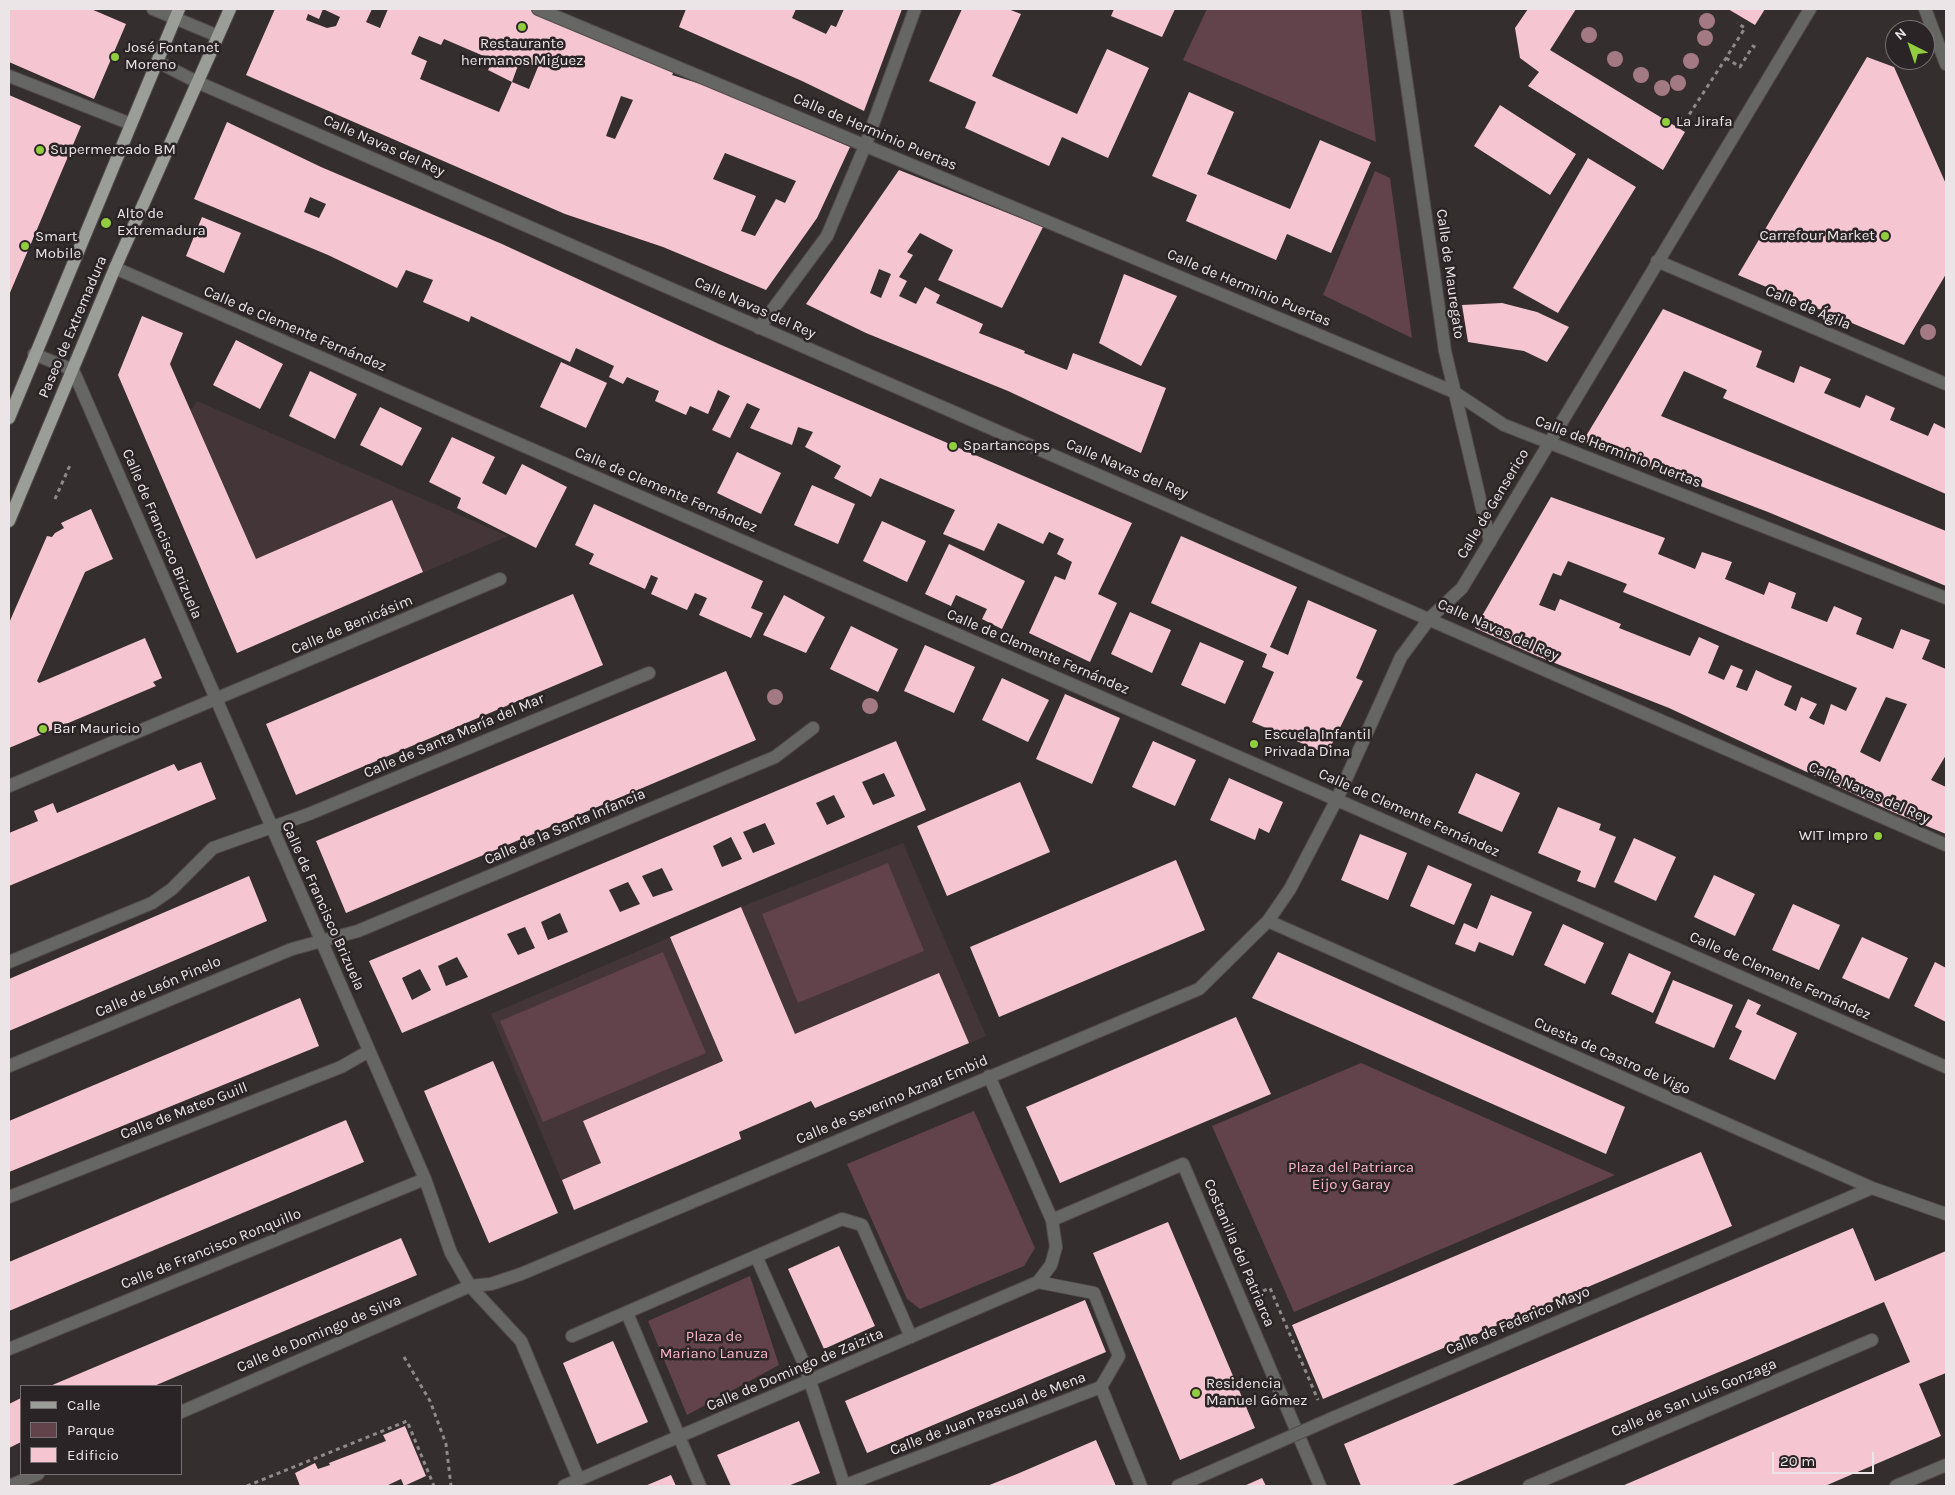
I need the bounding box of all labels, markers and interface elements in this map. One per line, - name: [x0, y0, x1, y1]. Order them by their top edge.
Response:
- north arrow: [1885, 20, 1935, 70]
- marker: Restaurante hermanos Miguez: [516, 21, 528, 33]
- text: N: [1891, 24, 1910, 44]
- place label: Restaurante hermanos Miguez: [461, 35, 583, 70]
- place label: José Fontanet Moreno: [125, 39, 219, 74]
- marker: José Fontanet Moreno: [109, 51, 121, 63]
- street label: Calle de Herminio Puertas: [790, 89, 960, 175]
- street label: Calle Navas del Rey: [320, 111, 448, 181]
- place label: La Jirafa: [1676, 113, 1732, 131]
- marker: La Jirafa: [1660, 116, 1672, 128]
- place label: Supermercado BM: [50, 141, 176, 159]
- marker: Supermercado BM: [34, 144, 46, 156]
- place label: Alto de Extremadura: [117, 205, 206, 240]
- street label: Calle de Mauregato: [1432, 208, 1468, 340]
- marker: Alto de Extremadura: [99, 216, 113, 230]
- place label: Carrefour Market: [1759, 227, 1875, 245]
- place label: Smart Mobile: [35, 228, 81, 263]
- marker: Carrefour Market: [1879, 230, 1891, 242]
- marker: Smart Mobile: [19, 240, 31, 252]
- street label: Calle de Herminio Puertas: [1164, 245, 1334, 331]
- street label: Paseo de Extremadura: [35, 253, 111, 401]
- street label: Calle Navas del Rey: [691, 273, 819, 343]
- street label: Calle de Clemente Fernández: [201, 282, 389, 376]
- street label: Calle de Ágila: [1762, 282, 1854, 334]
- street label: Calle de Herminio Puertas: [1532, 412, 1704, 492]
- street label: Calle Navas del Rey: [1063, 435, 1191, 503]
- place label: Spartancops: [963, 437, 1050, 455]
- marker: Spartancops: [947, 440, 959, 452]
- street label: Calle de Clemente Fernández: [572, 443, 760, 537]
- street label: Calle de Francisco Brizuela: [118, 446, 206, 622]
- street label: Calle de Genserico: [1453, 446, 1533, 562]
- street label: Calle de Benicásim: [289, 591, 415, 659]
- street label: Calle Navas del Rey: [1434, 595, 1562, 665]
- street label: Calle de Clemente Fernández: [944, 605, 1132, 699]
- street label: Calle de Santa María del Mar: [361, 690, 547, 782]
- place label: Bar Mauricio: [53, 720, 140, 738]
- marker: Bar Mauricio: [37, 723, 49, 735]
- place label: Escuela Infantil Privada Dina: [1264, 726, 1371, 761]
- marker: Escuela Infantil Privada Dina: [1248, 738, 1260, 750]
- street label: Calle Navas del Rey: [1805, 758, 1933, 828]
- street label: Calle de Clemente Fernández: [1315, 765, 1503, 861]
- street label: Calle de la Santa Infancia: [482, 785, 648, 869]
- street label: Calle de Francisco Brizuela: [278, 819, 368, 993]
- place label: WIT Impro: [1799, 827, 1868, 845]
- marker: WIT Impro: [1872, 830, 1884, 842]
- street label: Calle de Clemente Fernández: [1686, 928, 1874, 1024]
- street label: Calle de León Pinelo: [92, 952, 224, 1022]
- street label: Cuesta de Castro de Vigo: [1531, 1013, 1693, 1099]
- street label: Calle de Severino Aznar Embid: [793, 1051, 991, 1149]
- street label: Calle de Mateo Guill: [118, 1078, 250, 1144]
- park label: Plaza del Patriarca Eijo y Garay: [1288, 1159, 1414, 1194]
- street label: Costanilla del Patriarca: [1200, 1176, 1278, 1330]
- street label: Calle de Francisco Ronquillo: [118, 1205, 304, 1293]
- street label: Calle de Federico Mayo: [1443, 1283, 1593, 1359]
- street label: Calle de Domingo de Silva: [234, 1291, 404, 1377]
- street label: Calle de Domingo de Zaizita: [704, 1325, 886, 1415]
- park label: Plaza de Mariano Lanuza: [660, 1328, 768, 1363]
- street label: Calle de San Luis Gonzaga: [1608, 1355, 1780, 1441]
- street label: Calle de Juan Pascual de Mena: [887, 1368, 1089, 1460]
- place label: Residencia Manuel Gómez: [1206, 1375, 1307, 1410]
- legend: [20, 1385, 182, 1475]
- marker: Residencia Manuel Gómez: [1190, 1387, 1202, 1399]
- text: Calle: [67, 1396, 101, 1414]
- text: Parque: [67, 1421, 115, 1439]
- scale bar: [1775, 1442, 1878, 1474]
- text: Edificio: [67, 1446, 119, 1464]
- text: 20 m: [1780, 1452, 1815, 1470]

